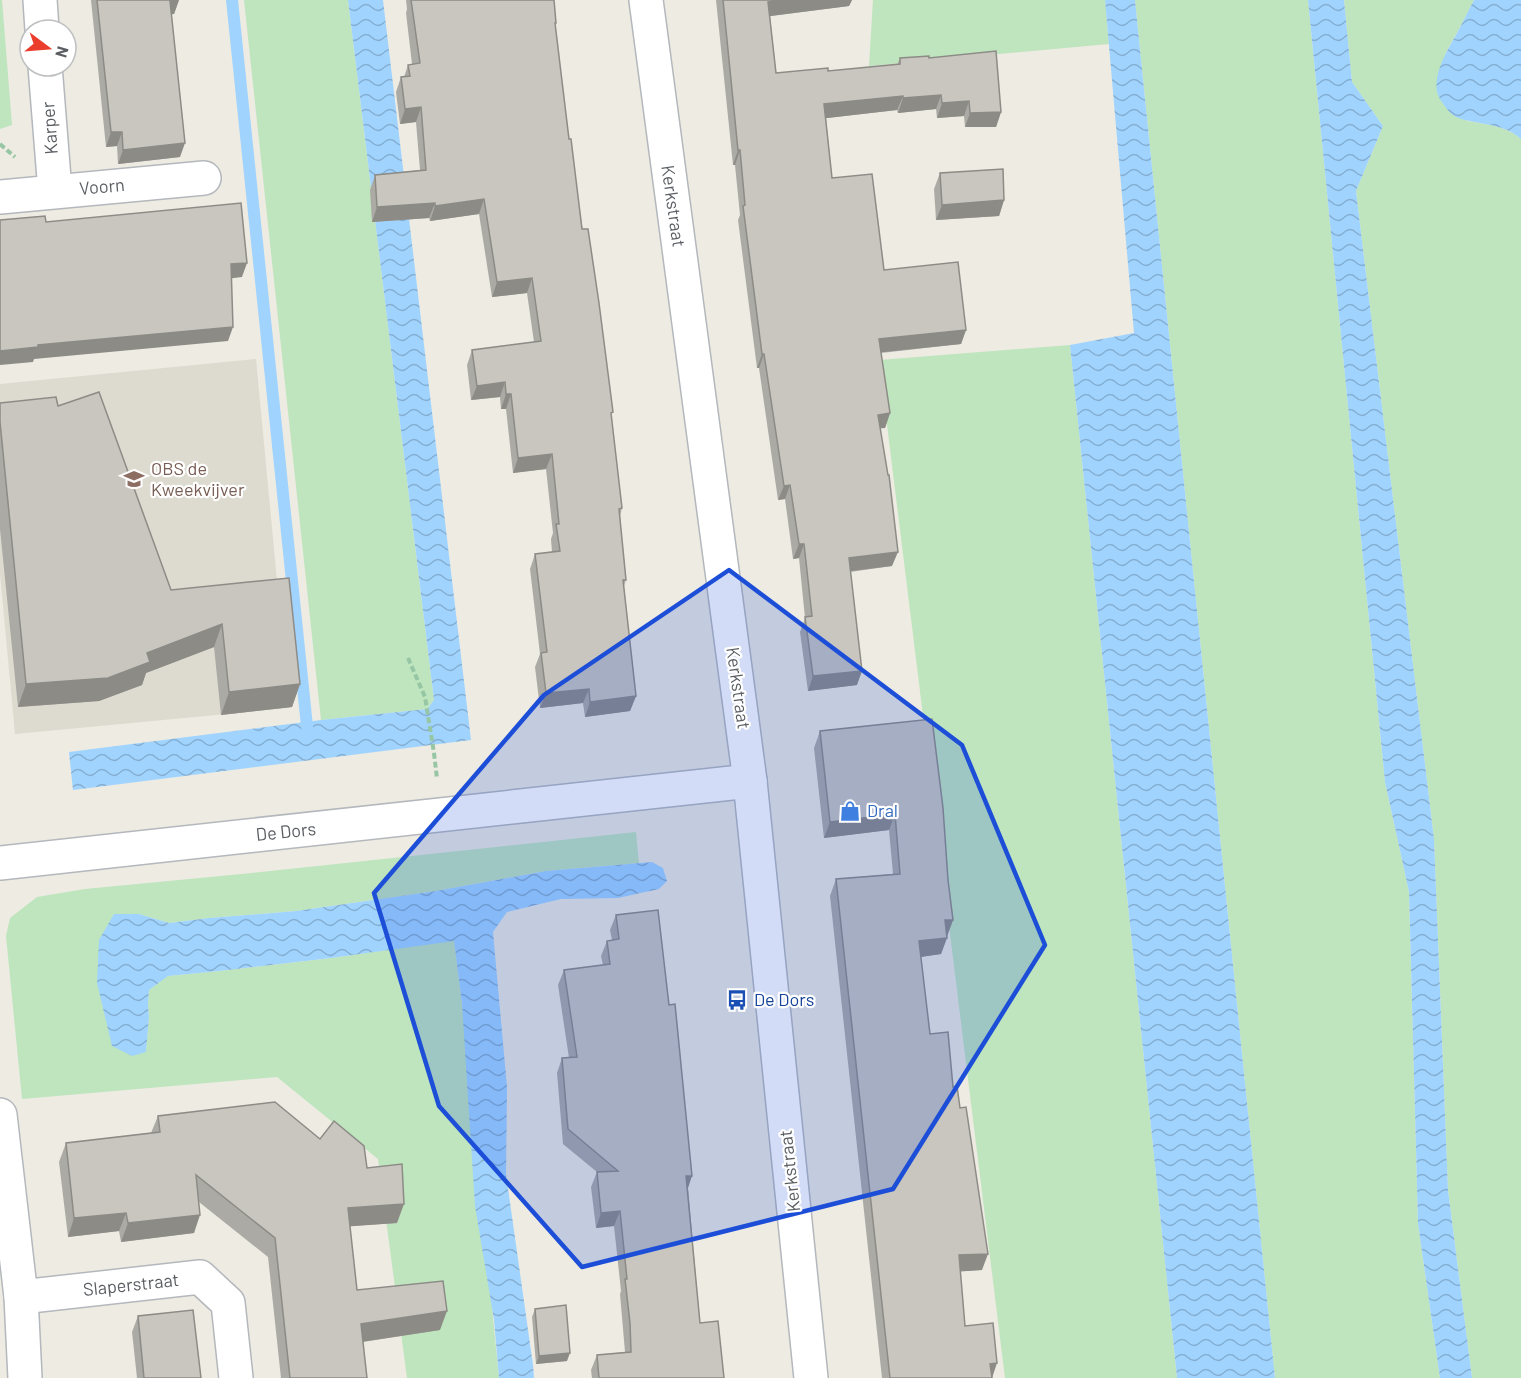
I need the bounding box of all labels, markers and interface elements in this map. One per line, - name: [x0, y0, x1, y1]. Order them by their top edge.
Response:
- north arrow: [18, 18, 78, 78]
- text: N: [52, 45, 73, 60]
- street label: Karper: [36, 101, 62, 155]
- street label: Kerkstraat: [657, 164, 691, 248]
- street label: Voorn: [78, 173, 126, 199]
- place label: OBS de Kweekvijver: [151, 457, 245, 500]
- school or university icon: OBS de Kweekvijver: [122, 467, 146, 491]
- street label: Kerkstraat: [722, 646, 756, 730]
- shop icon: Dral: [838, 799, 862, 823]
- place label: Dral: [867, 799, 898, 821]
- street label: De Dors: [255, 817, 317, 845]
- bus stop icon: De Dors: [725, 988, 749, 1012]
- place label: De Dors: [754, 988, 814, 1010]
- street label: Kerkstraat: [774, 1129, 804, 1213]
- street label: Slaperstraat: [82, 1268, 180, 1300]

